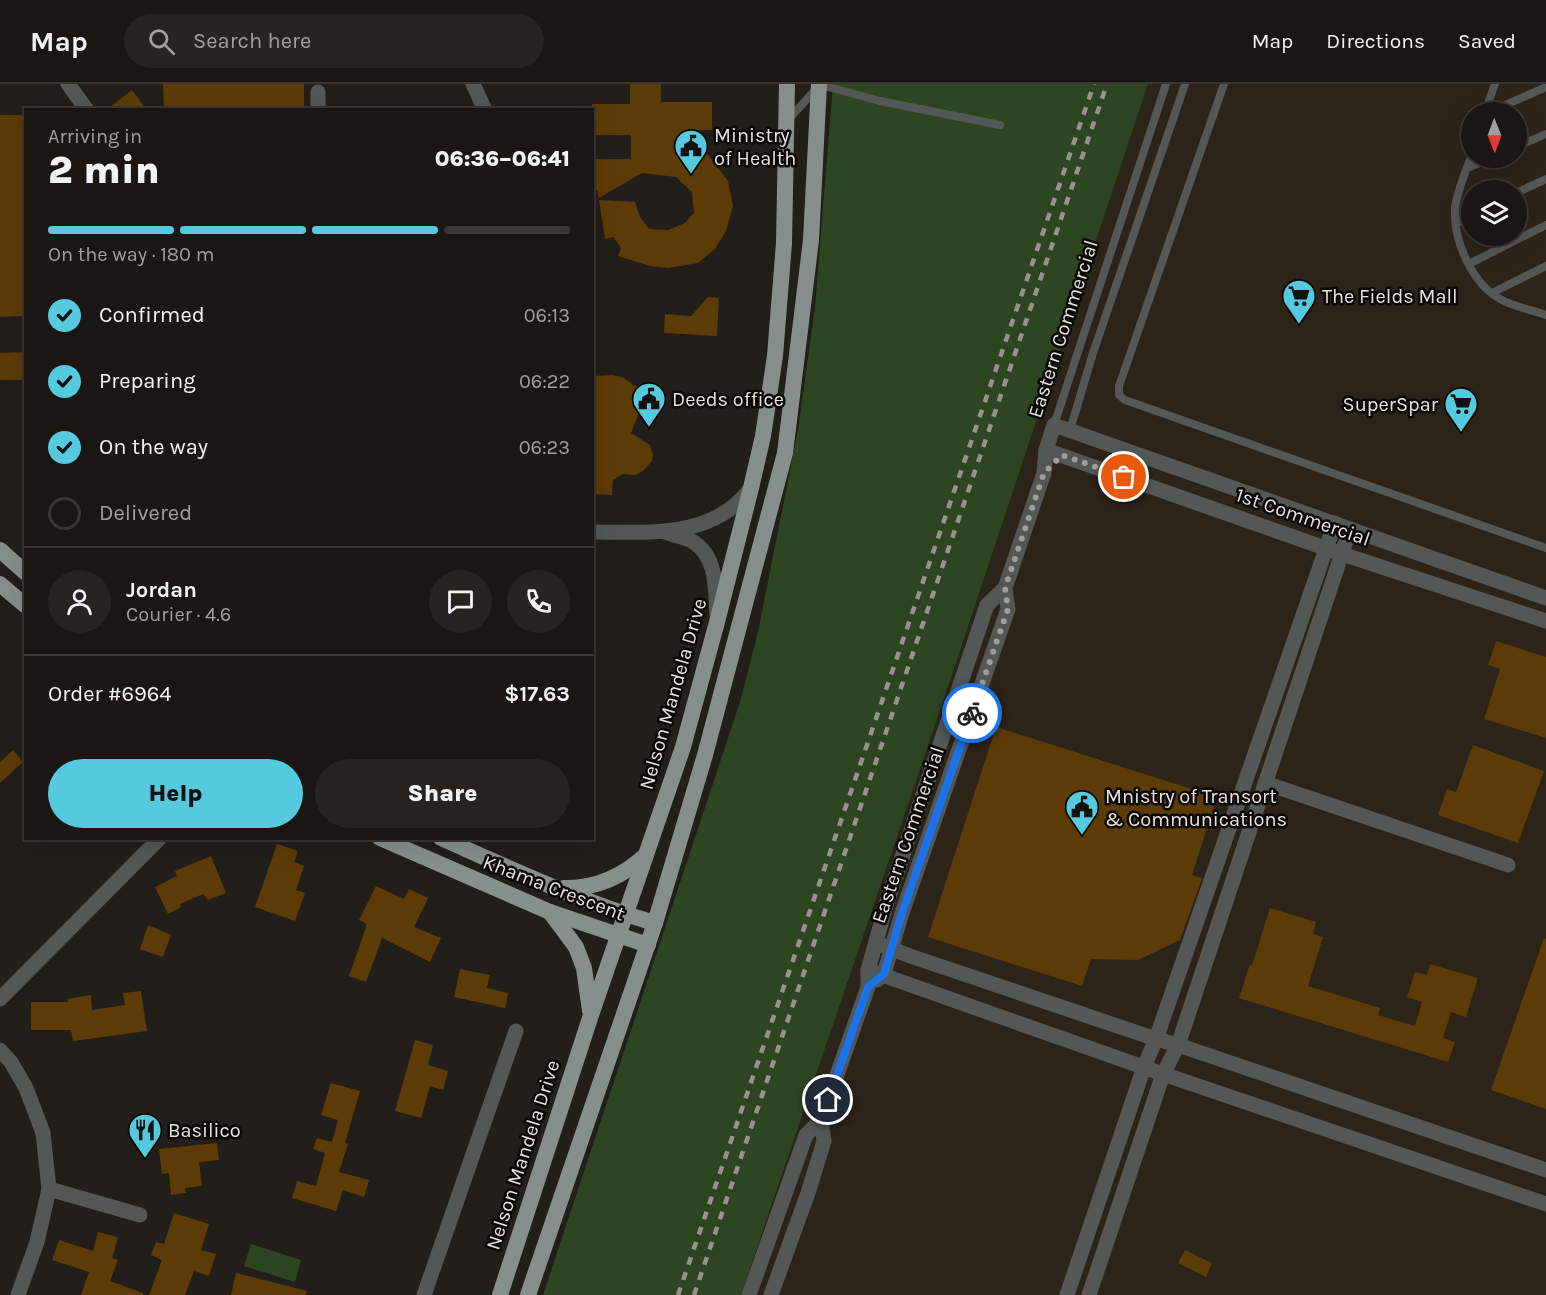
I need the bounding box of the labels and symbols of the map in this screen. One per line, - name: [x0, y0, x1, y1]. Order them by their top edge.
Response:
- north arrow: [1461, 102, 1527, 168]
- place label: Ministry of Health: [714, 124, 796, 170]
- public building icon: Ministry of Health: [673, 128, 709, 175]
- street label: Eastern Commercial: [1023, 237, 1103, 421]
- supermarket icon: The Fields Mall: [1281, 278, 1317, 325]
- place label: The Fields Mall: [1322, 285, 1458, 308]
- public building icon: Deeds office: [631, 381, 667, 428]
- supermarket icon: SuperSpar: [1443, 386, 1479, 433]
- place label: Deeds office: [672, 388, 784, 411]
- place label: SuperSpar: [1343, 393, 1439, 416]
- pin: [1098, 451, 1149, 502]
- street label: 1st Commercial: [1233, 483, 1373, 551]
- street label: Nelson Mandela Drive: [635, 596, 711, 792]
- courier: [942, 683, 1002, 743]
- street label: Eastern Commercial: [867, 744, 949, 926]
- place label: Mnistry of Transort & Communications: [1105, 785, 1287, 831]
- public building icon: Mnistry of Transort & Communications: [1064, 789, 1100, 836]
- street label: Khama Crescent: [480, 850, 629, 926]
- street label: Nelson Mandela Drive: [481, 1057, 565, 1253]
- pin: [802, 1074, 853, 1125]
- restaurant icon: Basilico: [127, 1112, 163, 1159]
- place label: Basilico: [168, 1119, 241, 1142]

